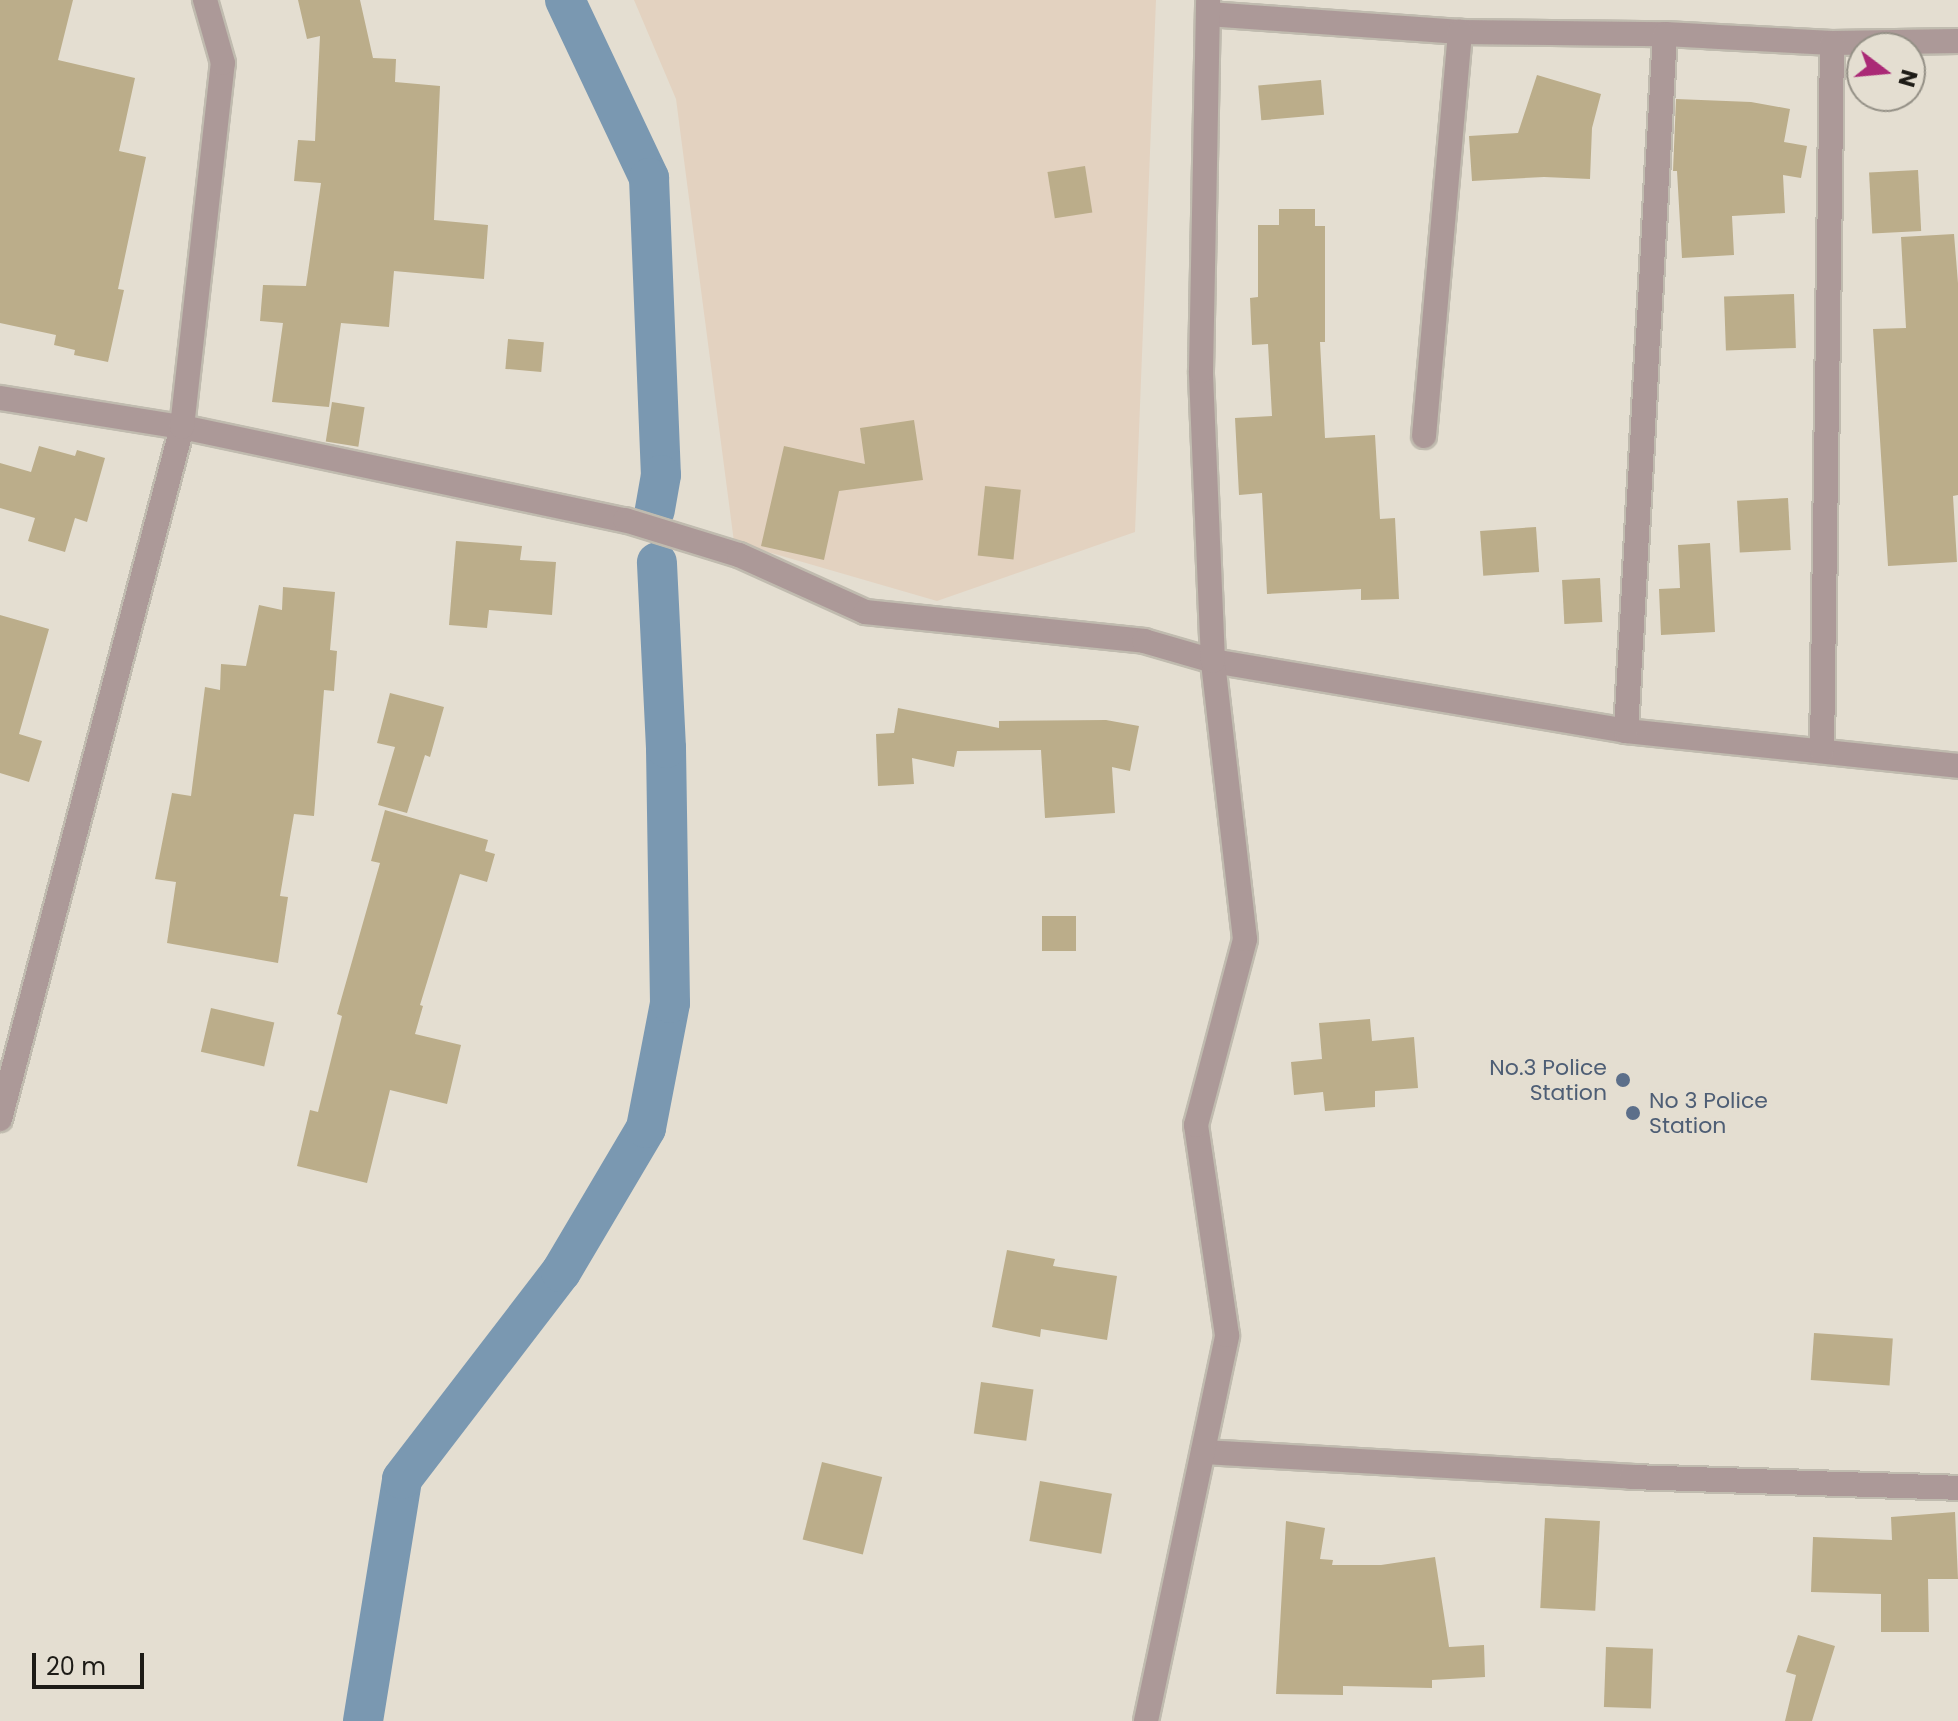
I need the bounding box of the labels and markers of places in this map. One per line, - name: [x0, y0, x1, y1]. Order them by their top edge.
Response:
- place label: No.3 Police Station: [1489, 1054, 1607, 1106]
- marker: No.3 Police Station: [1614, 1071, 1632, 1089]
- place label: No 3 Police Station: [1649, 1087, 1768, 1138]
- marker: No 3 Police Station: [1624, 1104, 1642, 1122]

